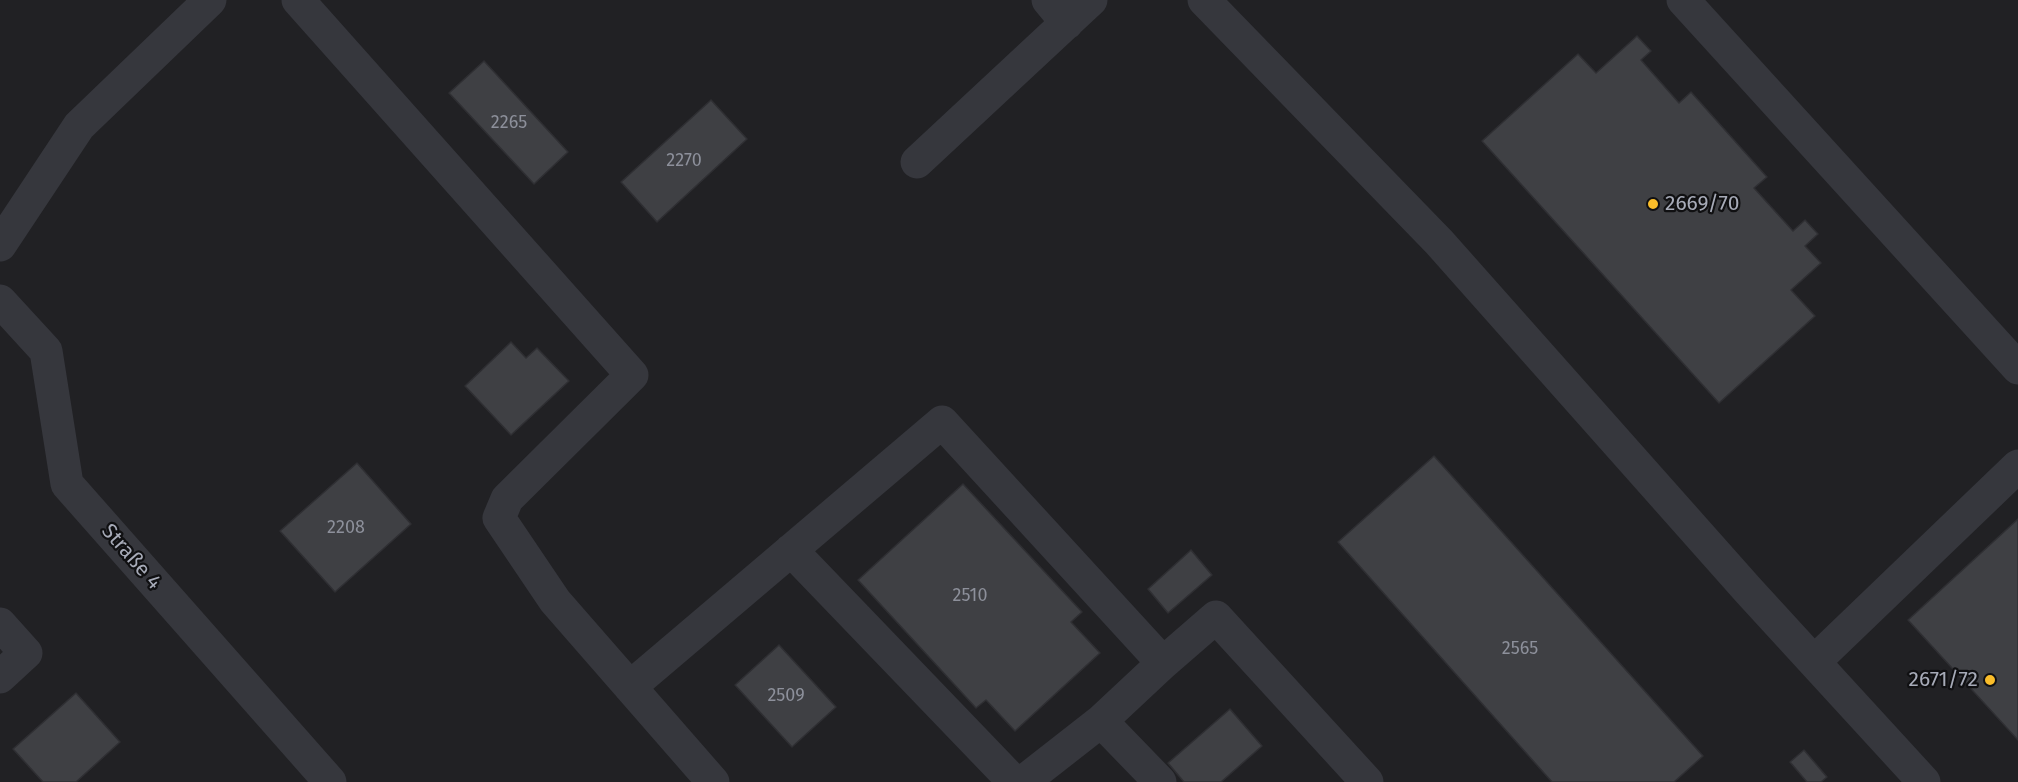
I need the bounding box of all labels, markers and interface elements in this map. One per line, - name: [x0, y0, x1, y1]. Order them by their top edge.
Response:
- house number: 2265: [491, 112, 527, 134]
- house number: 2270: [666, 150, 702, 172]
- place label: 2669/70: [1665, 191, 1739, 217]
- marker: 2669/70: [1646, 197, 1660, 211]
- house number: 2208: [327, 517, 365, 539]
- street label: Straße 4: [96, 519, 166, 595]
- house number: 2510: [953, 585, 987, 607]
- house number: 2565: [1502, 638, 1538, 660]
- place label: 2671/72: [1909, 667, 1978, 693]
- marker: 2671/72: [1983, 673, 1997, 687]
- house number: 2509: [767, 685, 805, 707]

